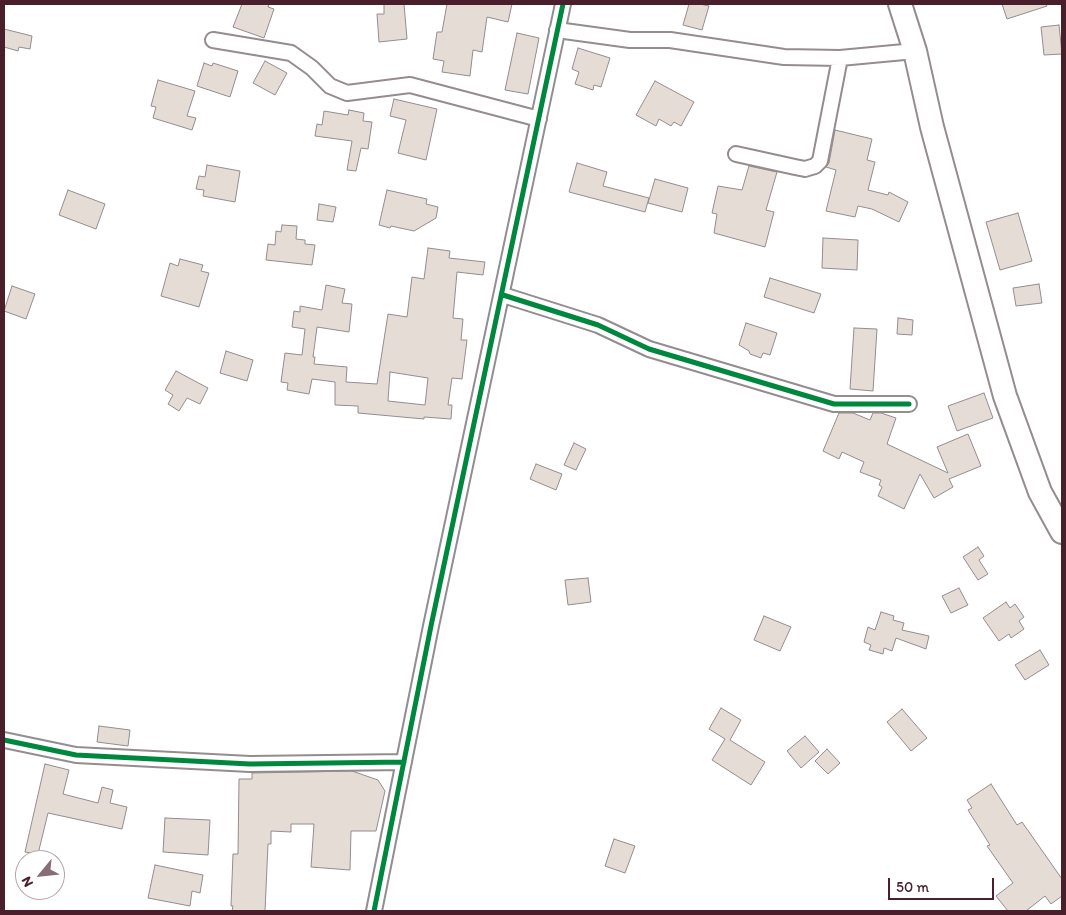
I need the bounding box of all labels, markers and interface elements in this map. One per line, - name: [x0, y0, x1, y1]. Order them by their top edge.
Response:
- north arrow: [15, 850, 65, 900]
- scale bar: [891, 868, 997, 900]
- text: N: [17, 874, 37, 890]
- text: 50 m: [896, 878, 929, 896]

